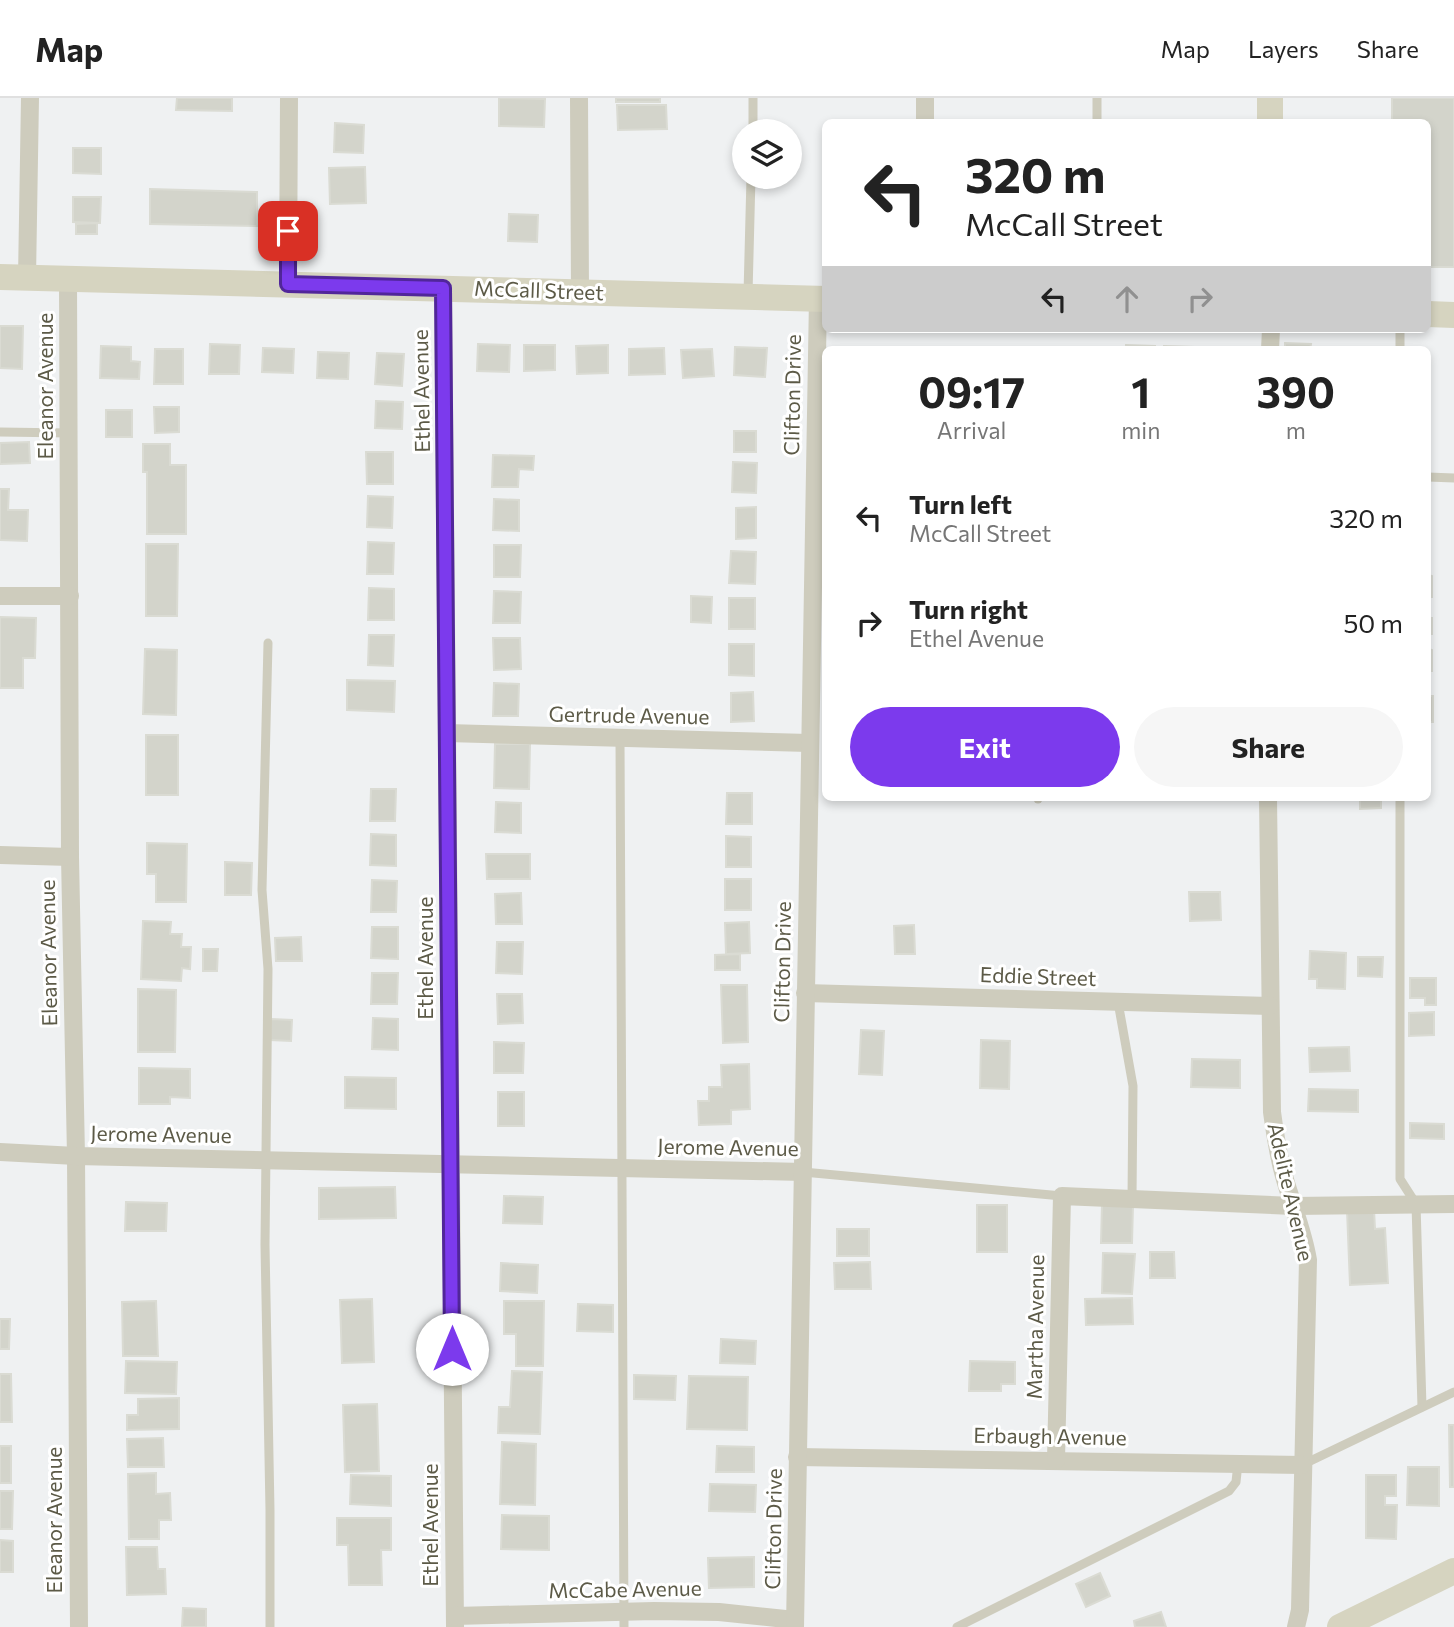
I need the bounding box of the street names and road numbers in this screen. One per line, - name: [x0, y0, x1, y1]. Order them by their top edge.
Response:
- street label: McCall Street: [474, 275, 604, 304]
- street label: Eleanor Avenue: [32, 313, 57, 459]
- street label: Ethel Avenue: [407, 329, 434, 453]
- street label: Clifton Drive: [778, 334, 805, 456]
- street label: Gertrude Avenue: [548, 701, 710, 728]
- street label: Eleanor Avenue: [34, 879, 61, 1027]
- street label: Ethel Avenue: [412, 896, 437, 1020]
- street label: Clifton Drive: [768, 901, 795, 1023]
- street label: Eddie Street: [979, 961, 1097, 990]
- street label: Jerome Avenue: [90, 1120, 232, 1147]
- street label: Adelite Avenue: [1263, 1120, 1320, 1263]
- street label: Jerome Avenue: [657, 1133, 799, 1160]
- street label: Martha Avenue: [1021, 1254, 1048, 1400]
- street label: Erbaugh Avenue: [973, 1422, 1127, 1449]
- street label: Eleanor Avenue: [41, 1447, 66, 1593]
- street label: Ethel Avenue: [417, 1463, 442, 1587]
- street label: Clifton Drive: [759, 1468, 786, 1590]
- street label: McCabe Avenue: [548, 1575, 702, 1602]

